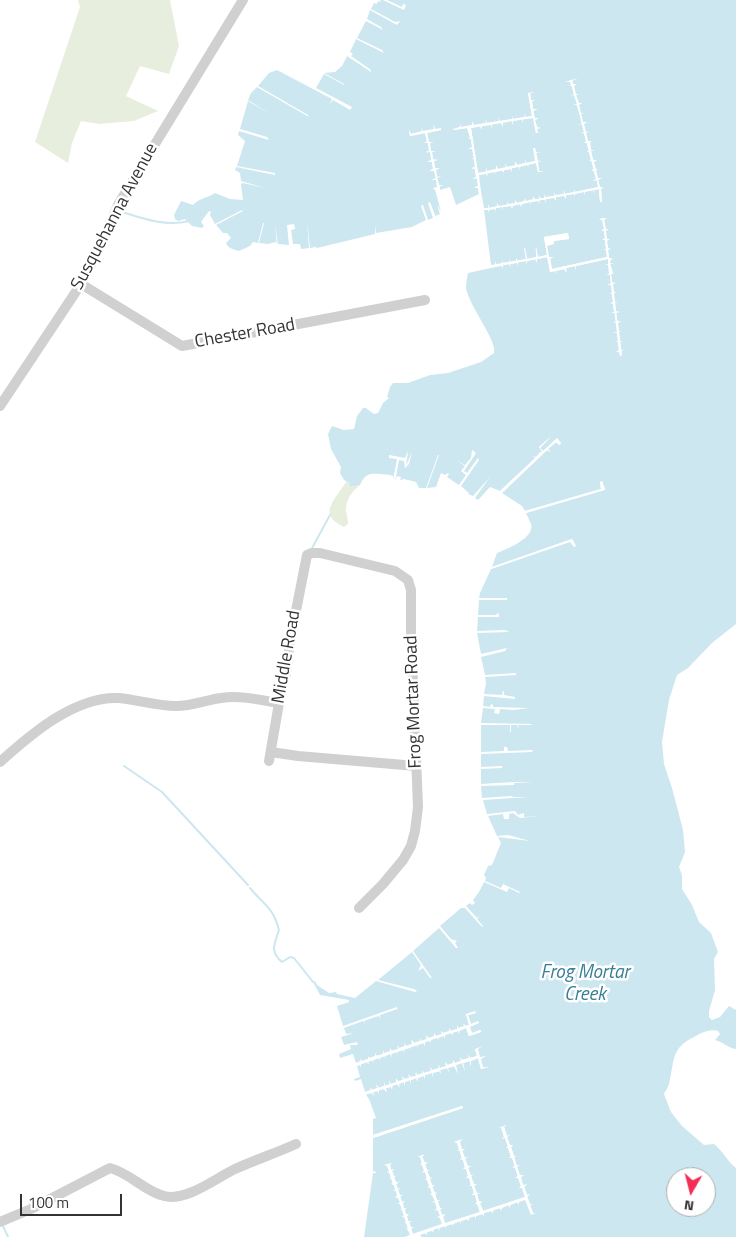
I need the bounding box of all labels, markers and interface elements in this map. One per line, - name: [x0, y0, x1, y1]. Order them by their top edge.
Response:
- street label: Susquehanna Avenue: [67, 140, 163, 294]
- street label: Chester Road: [193, 315, 297, 353]
- street label: Middle Road: [268, 609, 306, 705]
- street label: Frog Mortar Road: [401, 635, 427, 769]
- water label: Frog Mortar Creek: [541, 962, 629, 1006]
- north arrow: [666, 1167, 716, 1217]
- scale bar: [22, 1184, 125, 1216]
- text: 100 m: [28, 1191, 69, 1214]
- text: N: [683, 1195, 695, 1217]

